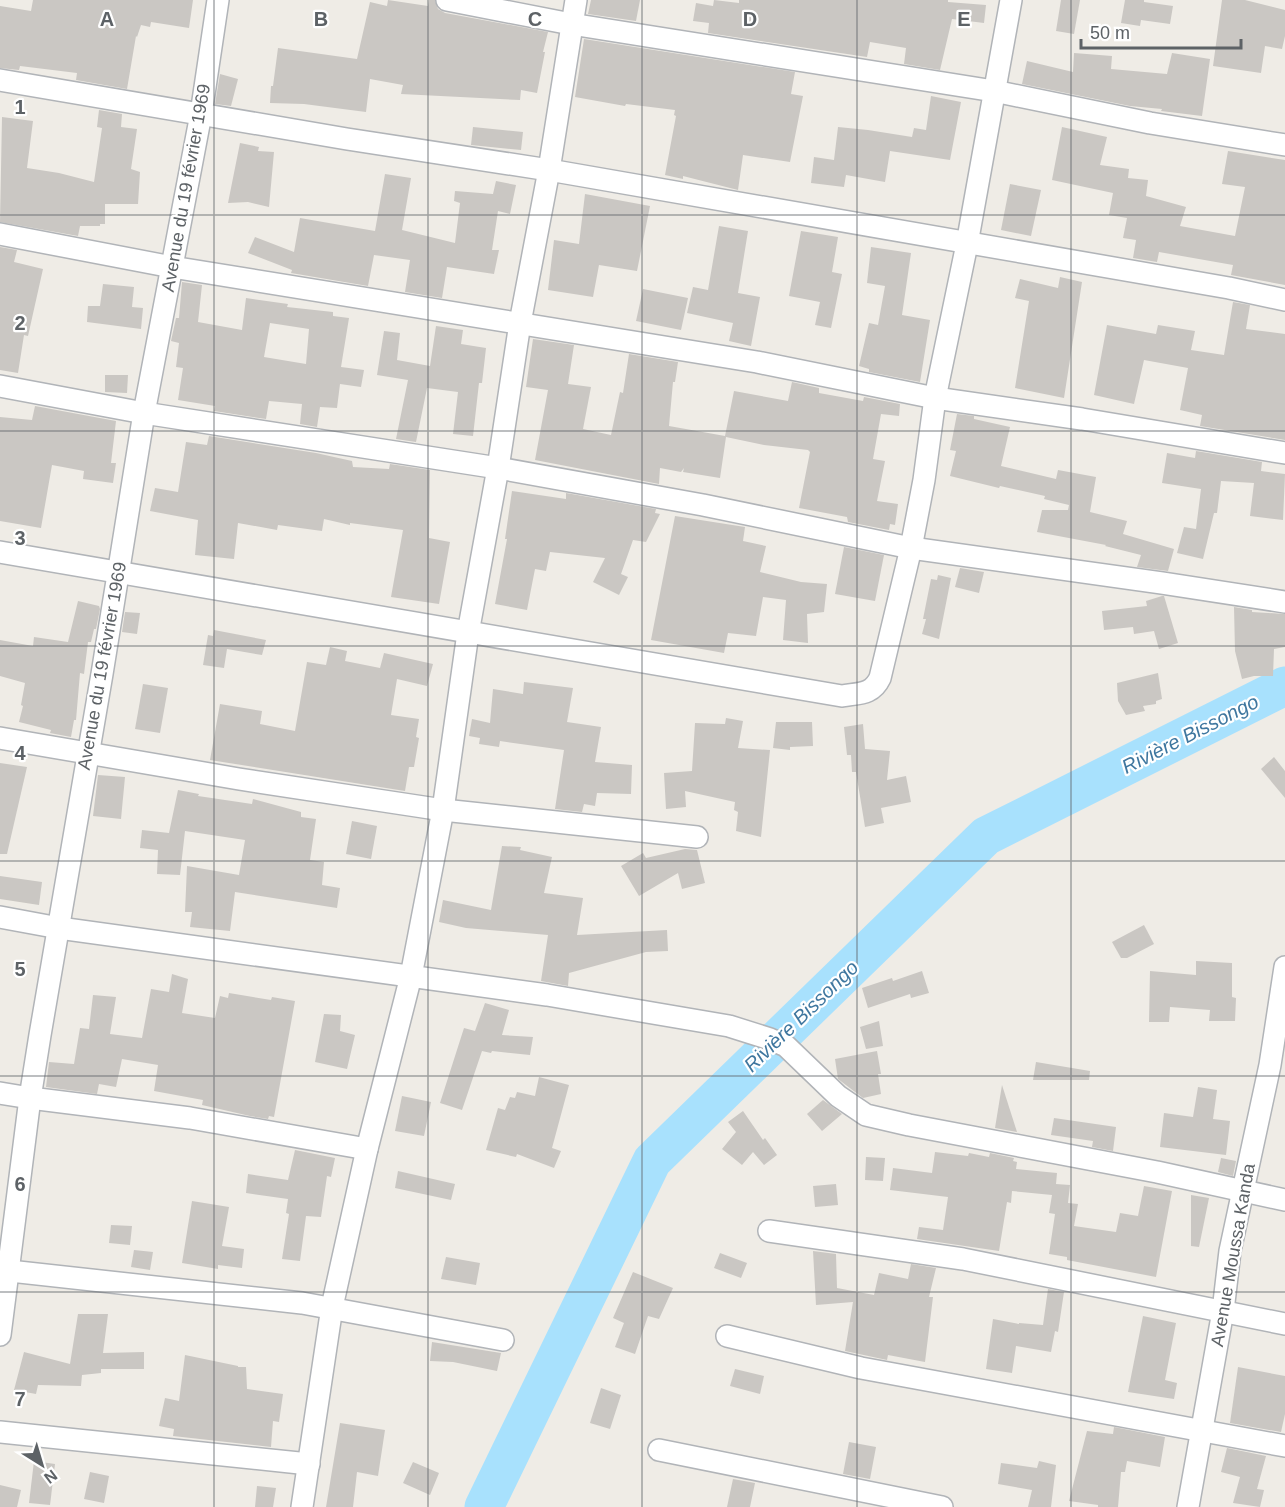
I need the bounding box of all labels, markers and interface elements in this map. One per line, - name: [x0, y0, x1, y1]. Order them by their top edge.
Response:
- text: A: [100, 8, 114, 30]
- text: B: [314, 8, 328, 30]
- text: C: [528, 8, 542, 30]
- text: D: [743, 8, 757, 30]
- text: E: [957, 8, 971, 30]
- scale bar: [1081, 12, 1242, 50]
- text: 50 m: [1090, 23, 1130, 43]
- street label: Avenue du 19 février 1969: [158, 82, 214, 294]
- text: 1: [14, 96, 26, 118]
- text: 2: [14, 312, 26, 334]
- text: 3: [14, 527, 26, 549]
- street label: Avenue du 19 février 1969: [74, 560, 130, 772]
- water label: Rivière Bissongo: [1118, 690, 1262, 778]
- text: 4: [14, 742, 26, 764]
- water label: Rivière Bissongo: [739, 956, 863, 1076]
- text: 5: [14, 958, 26, 980]
- street label: Avenue Moussa Kanda: [1207, 1161, 1259, 1348]
- text: 6: [14, 1173, 26, 1195]
- text: 7: [14, 1388, 26, 1410]
- north arrow: [12, 1435, 72, 1495]
- text: N: [41, 1466, 60, 1487]

